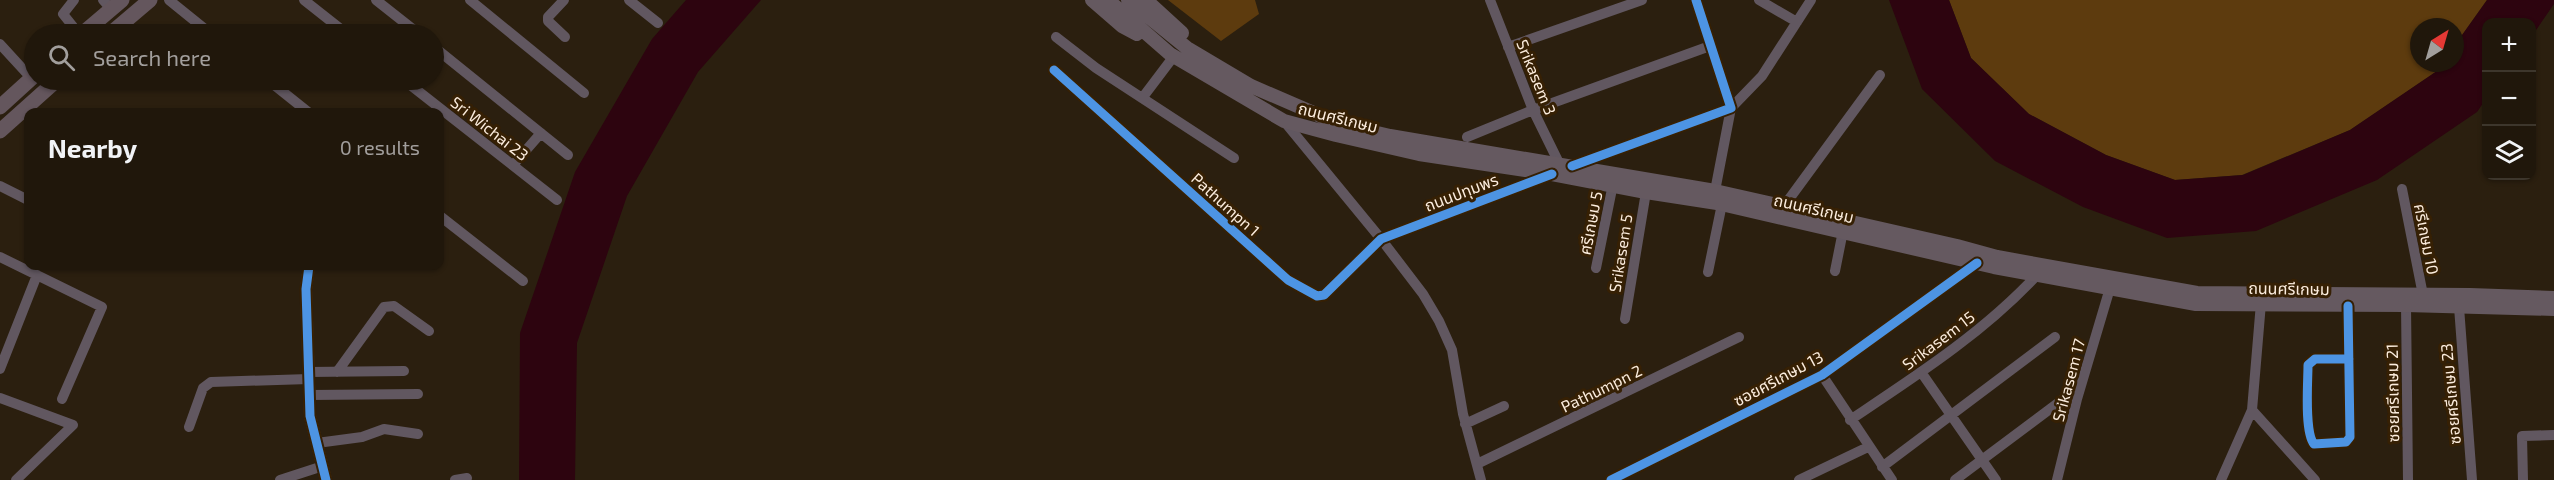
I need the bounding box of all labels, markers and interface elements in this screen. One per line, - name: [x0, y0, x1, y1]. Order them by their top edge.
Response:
- north arrow: [2410, 18, 2464, 72]
- map controls: [2482, 18, 2536, 180]
- button: +: [2482, 18, 2536, 72]
- search box: [24, 24, 444, 90]
- street label: Srikasem 3: [1513, 37, 1561, 117]
- icon: search: [45, 41, 78, 74]
- text: Search here: [93, 44, 211, 70]
- button: −: [2482, 72, 2536, 126]
- street label: Sri Wichai 23: [447, 92, 533, 164]
- street label: ถนนศรีเกษม: [1296, 98, 1380, 136]
- button: layers: [2482, 126, 2536, 180]
- text: Nearby: [48, 132, 137, 163]
- text: 0 results: [340, 135, 420, 159]
- street label: Pathumpn 1: [1188, 168, 1264, 240]
- street label: ถนนปทุมพร: [1421, 169, 1501, 216]
- street label: ศรีเกษม 5: [1575, 190, 1605, 256]
- street label: ถนนศรีเกษม: [1772, 190, 1856, 226]
- street label: ศรีเกษม 10: [2411, 202, 2443, 276]
- street label: Srikasem 5: [1604, 212, 1636, 294]
- street label: ถนนศรีเกษม: [2248, 278, 2330, 298]
- street label: Srikasem 15: [1898, 307, 1978, 373]
- street label: Srikasem 17: [2048, 336, 2088, 424]
- street label: ซอยศรีเกษม 21: [2382, 343, 2402, 443]
- street label: ซอยศรีเกษม 23: [2436, 343, 2464, 445]
- street label: ซอยศรีเกษม 13: [1730, 346, 1826, 410]
- street label: Pathumpn 2: [1557, 360, 1645, 416]

